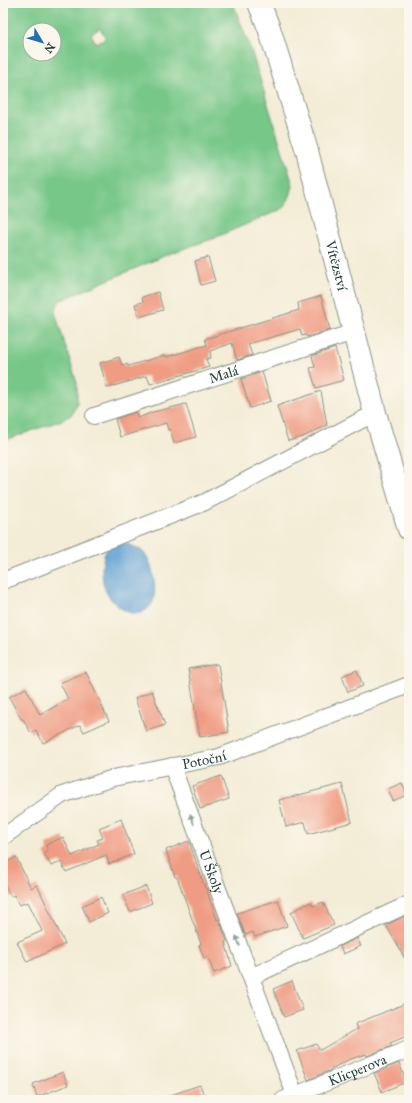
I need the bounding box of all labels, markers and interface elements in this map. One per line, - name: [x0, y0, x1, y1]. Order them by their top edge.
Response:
- north arrow: [22, 22, 62, 62]
- text: N: [41, 40, 57, 56]
- street label: Vítězství: [321, 238, 351, 294]
- street label: Malá: [207, 362, 241, 387]
- street label: Potoční: [181, 747, 230, 773]
- one-way arrow: [189, 813, 195, 825]
- street label: U Školy: [195, 848, 227, 897]
- one-way arrow: [234, 935, 240, 947]
- street label: Klicperova: [326, 1051, 389, 1090]

